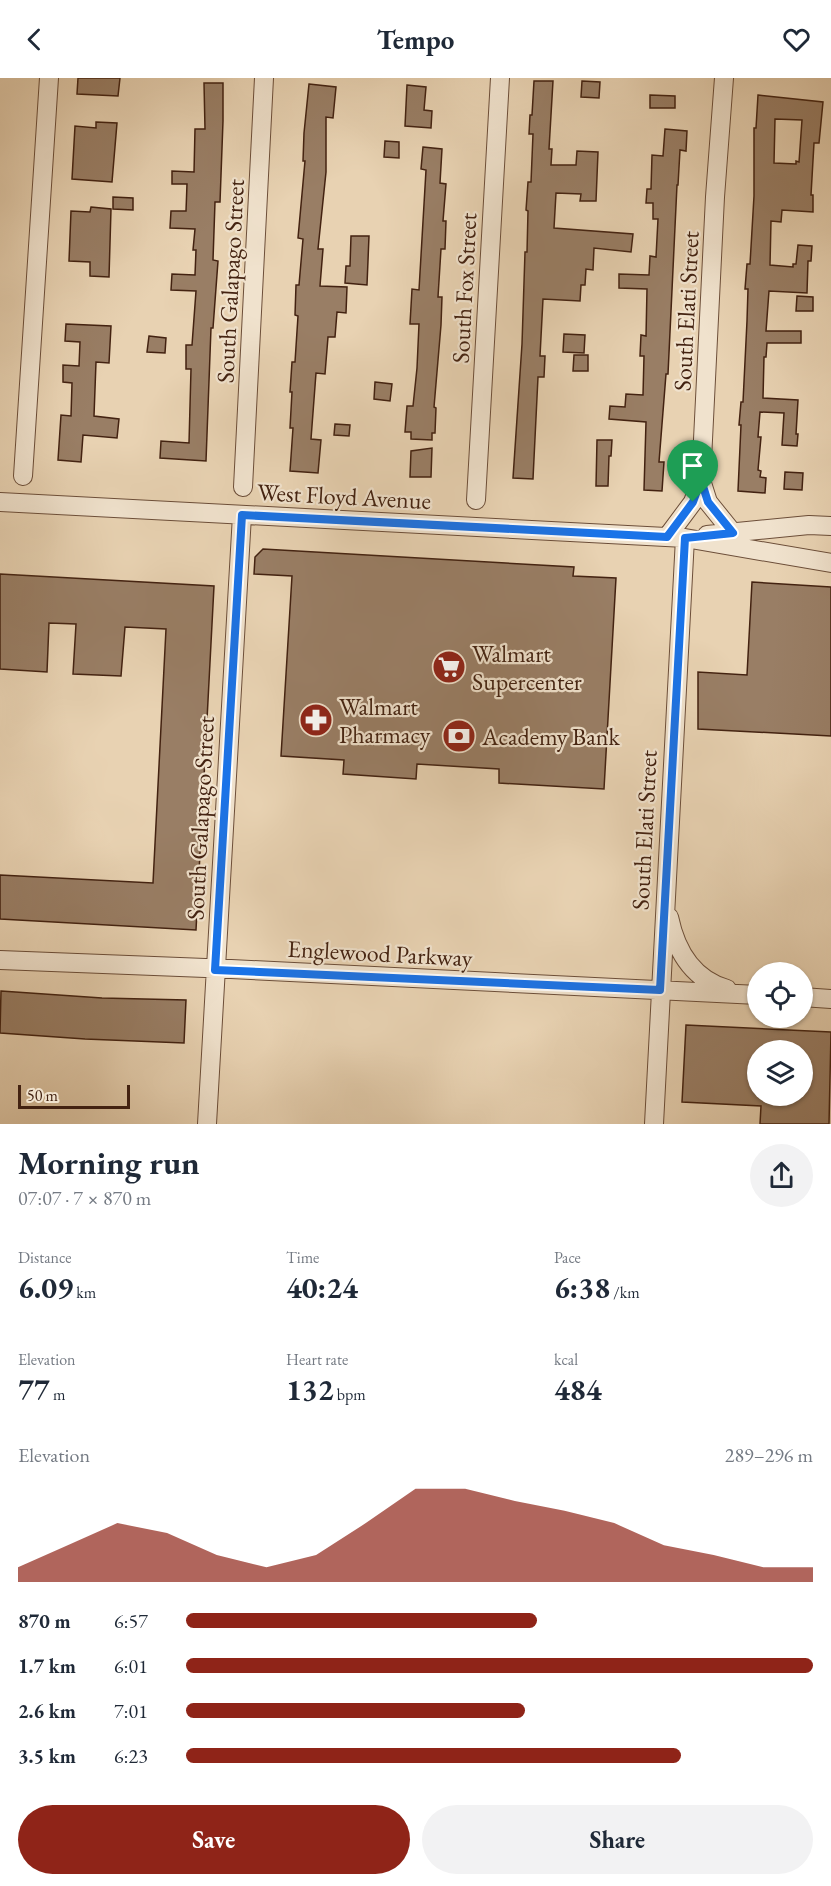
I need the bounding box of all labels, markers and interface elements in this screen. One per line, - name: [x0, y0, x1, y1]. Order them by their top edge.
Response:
- text: Tempo: [377, 22, 454, 57]
- icon: back: [18, 23, 51, 56]
- icon: heart: [780, 23, 813, 56]
- street label: South Galapago Street: [209, 178, 251, 384]
- street label: South Fox Street: [445, 211, 483, 364]
- street label: South Elati Street: [666, 230, 706, 392]
- pin: [667, 440, 718, 502]
- icon: arrive: [676, 449, 709, 482]
- street label: West Floyd Avenue: [256, 476, 432, 516]
- place label: Walmart Supercenter: [472, 638, 582, 697]
- supermarket icon: Walmart Supercenter: [431, 649, 467, 685]
- place label: Walmart Pharmacy: [339, 691, 431, 750]
- pharmacy icon: Walmart Pharmacy: [298, 702, 334, 738]
- street label: South Galapago Street: [179, 715, 221, 921]
- bank icon: Academy Bank: [441, 718, 477, 754]
- place label: Academy Bank: [481, 721, 620, 752]
- street label: South Elati Street: [624, 749, 664, 911]
- street label: Englewood Parkway: [287, 933, 474, 973]
- map controls: [747, 962, 813, 1106]
- button: locate: [747, 962, 813, 1028]
- button: layers: [747, 1040, 813, 1106]
- scale bar: [18, 1082, 130, 1110]
- text: 50 m: [27, 1085, 58, 1106]
- text: Morning run: [18, 1141, 200, 1184]
- button: share: [750, 1144, 813, 1207]
- text: 07:07 · 7 × 870 m: [18, 1185, 151, 1211]
- text: Distance: [18, 1247, 71, 1268]
- text: Time: [286, 1247, 319, 1268]
- text: Pace: [554, 1247, 581, 1268]
- text: 6.09: [18, 1268, 73, 1307]
- text: 40:24: [286, 1268, 358, 1307]
- text: 6:38: [554, 1268, 610, 1307]
- text: km: [73, 1282, 96, 1303]
- text: /km: [610, 1282, 640, 1303]
- text: Elevation: [18, 1349, 76, 1370]
- text: Heart rate: [286, 1349, 348, 1370]
- text: kcal: [554, 1349, 578, 1370]
- text: 77: [18, 1370, 50, 1409]
- text: 132: [286, 1370, 334, 1409]
- text: 484: [554, 1370, 602, 1409]
- text: m: [50, 1384, 65, 1405]
- text: bpm: [334, 1384, 366, 1405]
- text: Elevation: [18, 1442, 90, 1468]
- text: 289–296 m: [725, 1442, 813, 1468]
- text: 870 m: [18, 1608, 71, 1634]
- text: 6:57: [114, 1608, 148, 1634]
- text: 1.7 km: [18, 1653, 76, 1679]
- text: 6:01: [114, 1653, 148, 1679]
- text: 2.6 km: [18, 1698, 76, 1724]
- text: 7:01: [114, 1698, 148, 1724]
- text: 3.5 km: [18, 1743, 76, 1769]
- text: 6:23: [114, 1743, 148, 1769]
- button: Save: [18, 1805, 410, 1874]
- button: Share: [422, 1805, 813, 1874]

